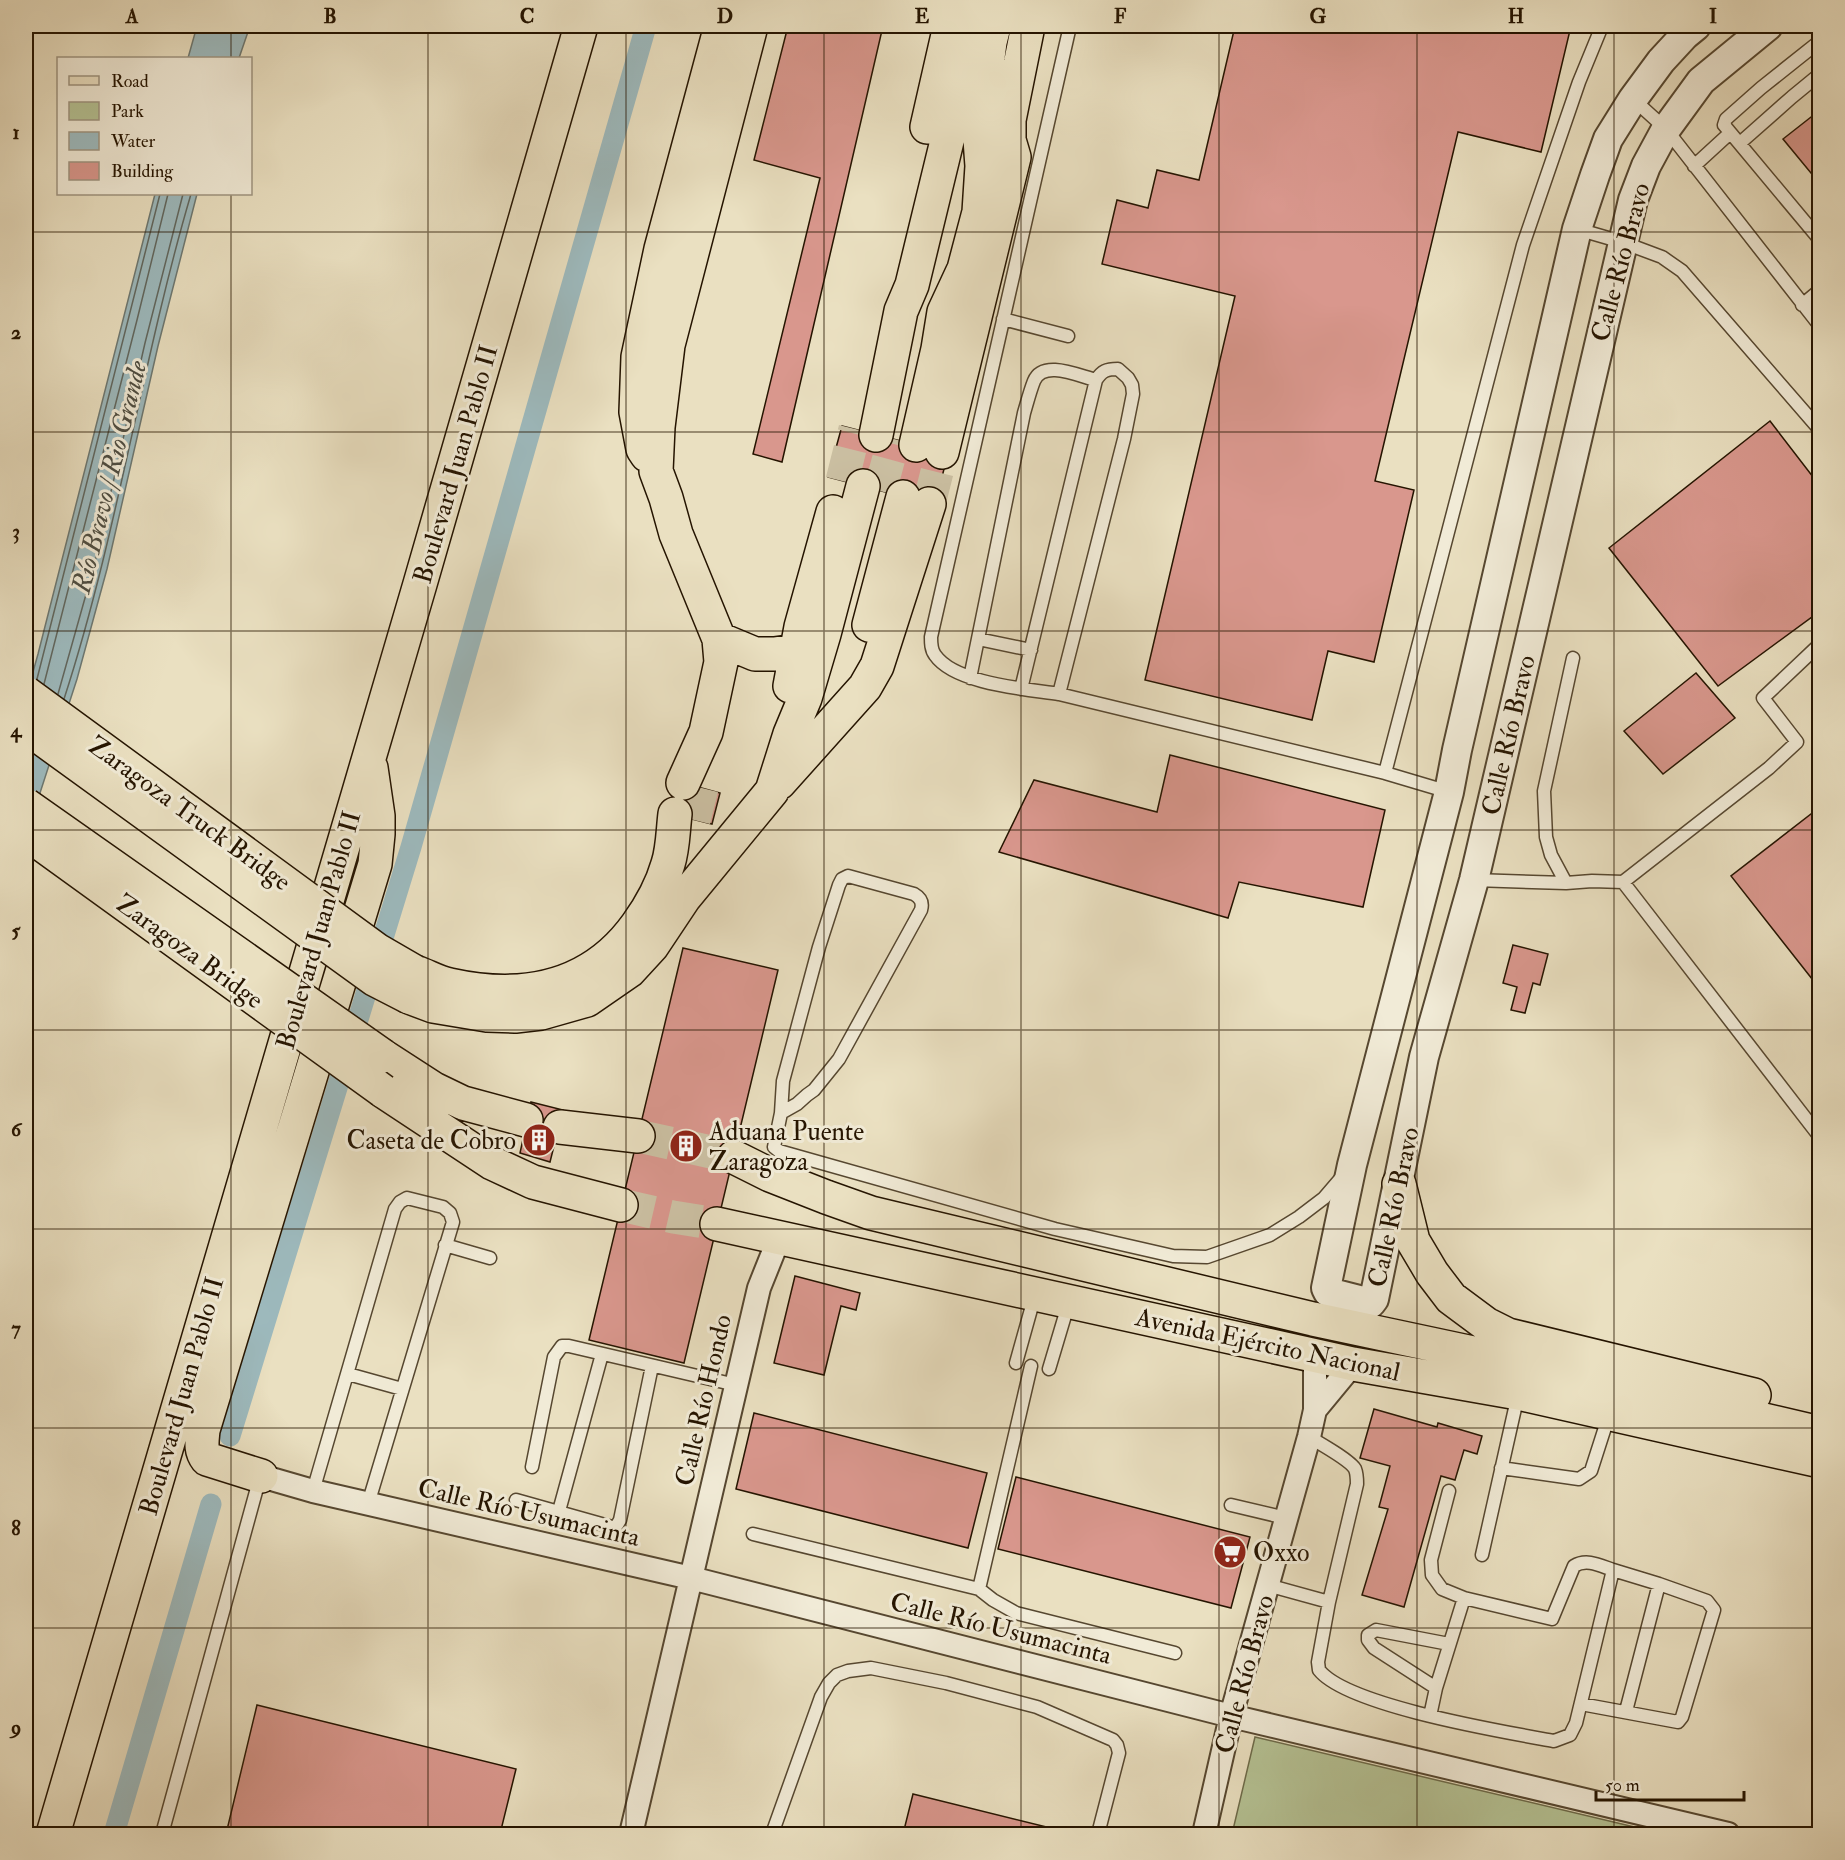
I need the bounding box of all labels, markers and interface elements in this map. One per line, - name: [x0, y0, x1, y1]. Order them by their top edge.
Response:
- text: A: [125, 4, 139, 29]
- text: B: [323, 4, 337, 29]
- text: C: [520, 4, 534, 29]
- text: D: [717, 4, 733, 29]
- text: E: [915, 4, 930, 29]
- text: F: [1114, 4, 1127, 29]
- text: G: [1310, 4, 1327, 29]
- text: H: [1508, 4, 1524, 29]
- text: I: [1709, 4, 1717, 29]
- legend: [57, 57, 252, 195]
- text: Road: [111, 70, 149, 93]
- text: Park: [111, 100, 144, 123]
- text: 1: [12, 120, 20, 145]
- text: Water: [110, 130, 155, 153]
- text: Building: [111, 160, 174, 183]
- street label: Calle Río Bravo: [1584, 179, 1658, 345]
- text: 2: [11, 320, 21, 345]
- street label: Boulevard Juan Pablo II: [407, 341, 505, 587]
- water label: Río Bravo / Rio Grande: [64, 356, 155, 598]
- text: 3: [12, 519, 20, 544]
- street label: Calle Río Bravo: [1475, 652, 1543, 818]
- text: 4: [10, 718, 23, 743]
- street label: Zaragoza Truck Bridge: [82, 730, 297, 898]
- street label: Boulevard Juan Pablo II: [270, 807, 368, 1053]
- street label: Zaragoza Bridge: [109, 888, 269, 1016]
- text: 5: [12, 918, 22, 943]
- place label: Aduana Puente Zaragoza: [708, 1116, 864, 1178]
- text: 6: [11, 1117, 23, 1142]
- building icon: Caseta de Cobro: [521, 1122, 557, 1158]
- street label: Calle Río Bravo: [1361, 1124, 1427, 1290]
- place label: Caseta de Cobro: [347, 1125, 516, 1157]
- building icon: Aduana Puente Zaragoza: [668, 1128, 704, 1164]
- street label: Boulevard Juan Pablo II: [133, 1273, 231, 1519]
- street label: Avenida Ejército Nacional: [1132, 1301, 1403, 1389]
- street label: Calle Río Hondo: [669, 1312, 739, 1489]
- text: 7: [11, 1316, 21, 1341]
- street label: Calle Río Usumacinta: [415, 1472, 643, 1554]
- text: 8: [11, 1516, 21, 1541]
- supermarket icon: Oxxo: [1212, 1534, 1248, 1570]
- place label: Oxxo: [1253, 1537, 1310, 1569]
- street label: Calle Río Usumacinta: [887, 1586, 1115, 1672]
- street label: Calle Río Bravo: [1208, 1591, 1282, 1757]
- text: 9: [9, 1715, 21, 1740]
- scale bar: [1596, 1764, 1744, 1802]
- text: 50 m: [1605, 1774, 1640, 1797]

